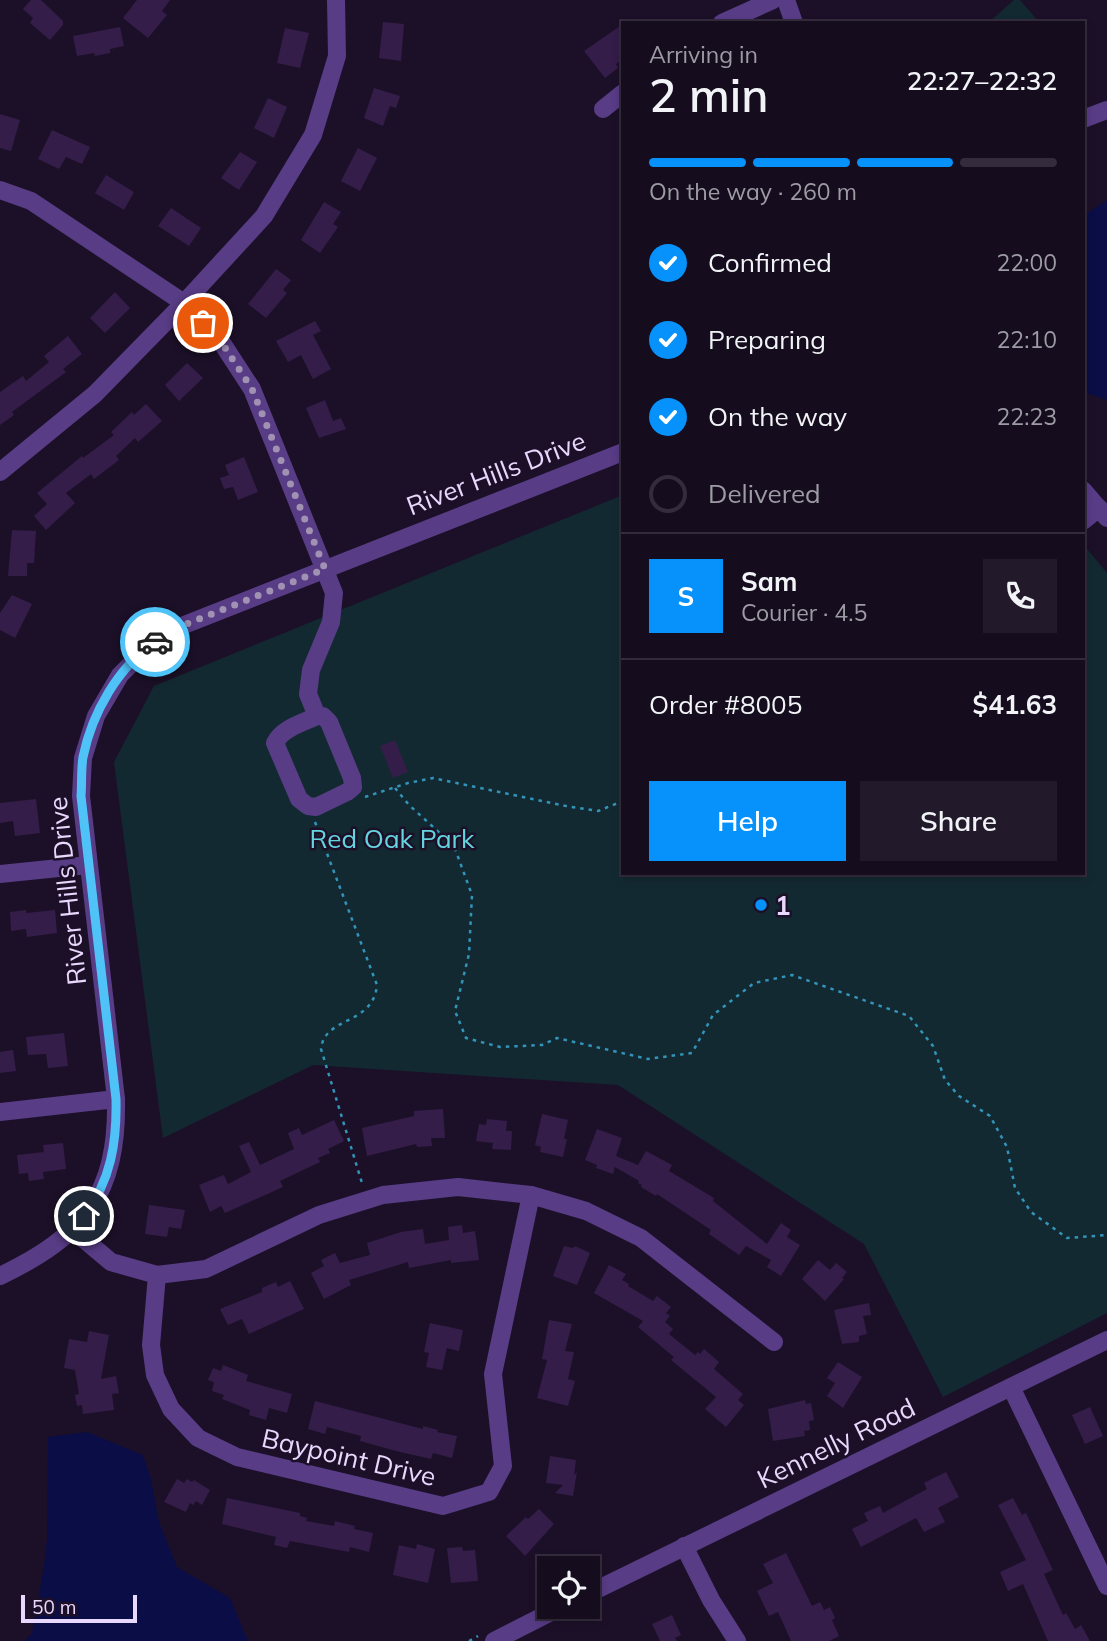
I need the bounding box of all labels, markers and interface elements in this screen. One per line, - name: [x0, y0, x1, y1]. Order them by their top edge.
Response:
- text: Arriving in: [649, 40, 758, 69]
- text: 22:27–22:32: [907, 64, 1057, 97]
- text: 2 min: [649, 66, 768, 124]
- text: On the way · 260 m: [649, 177, 857, 206]
- icon: check: [649, 244, 687, 282]
- text: Confirmed: [708, 246, 832, 279]
- text: 22:00: [997, 248, 1057, 277]
- pin: [173, 293, 233, 353]
- icon: bag: [184, 304, 222, 342]
- icon: check: [649, 321, 687, 359]
- text: Preparing: [708, 323, 826, 356]
- text: 22:10: [997, 325, 1057, 354]
- icon: check: [649, 398, 687, 436]
- text: On the way: [708, 400, 847, 433]
- text: 22:23: [997, 402, 1057, 431]
- street label: River Hills Drive: [402, 424, 590, 522]
- text: Delivered: [708, 477, 821, 510]
- button: phone: [983, 559, 1057, 633]
- text: Sam: [741, 565, 797, 598]
- text: S: [678, 580, 694, 613]
- text: Courier · 4.5: [741, 598, 867, 627]
- courier: [120, 607, 190, 677]
- icon: car: [136, 623, 174, 661]
- text: Order #8005: [649, 688, 802, 721]
- text: $41.63: [973, 688, 1057, 721]
- button: Help: [649, 781, 846, 861]
- button: Share: [860, 781, 1057, 861]
- street label: River Hills Drive: [41, 795, 93, 987]
- park label: Red Oak Park: [310, 822, 475, 855]
- place label: 1: [775, 889, 791, 922]
- marker: 1: [753, 897, 769, 913]
- pin: [54, 1186, 114, 1246]
- icon: home: [65, 1197, 103, 1235]
- street label: Kennelly Road: [752, 1391, 920, 1495]
- street label: Baypoint Drive: [259, 1421, 439, 1493]
- map controls: [537, 1556, 600, 1619]
- button: locate: [537, 1556, 600, 1619]
- scale bar: [21, 1592, 136, 1624]
- text: 50 m: [32, 1595, 76, 1619]

